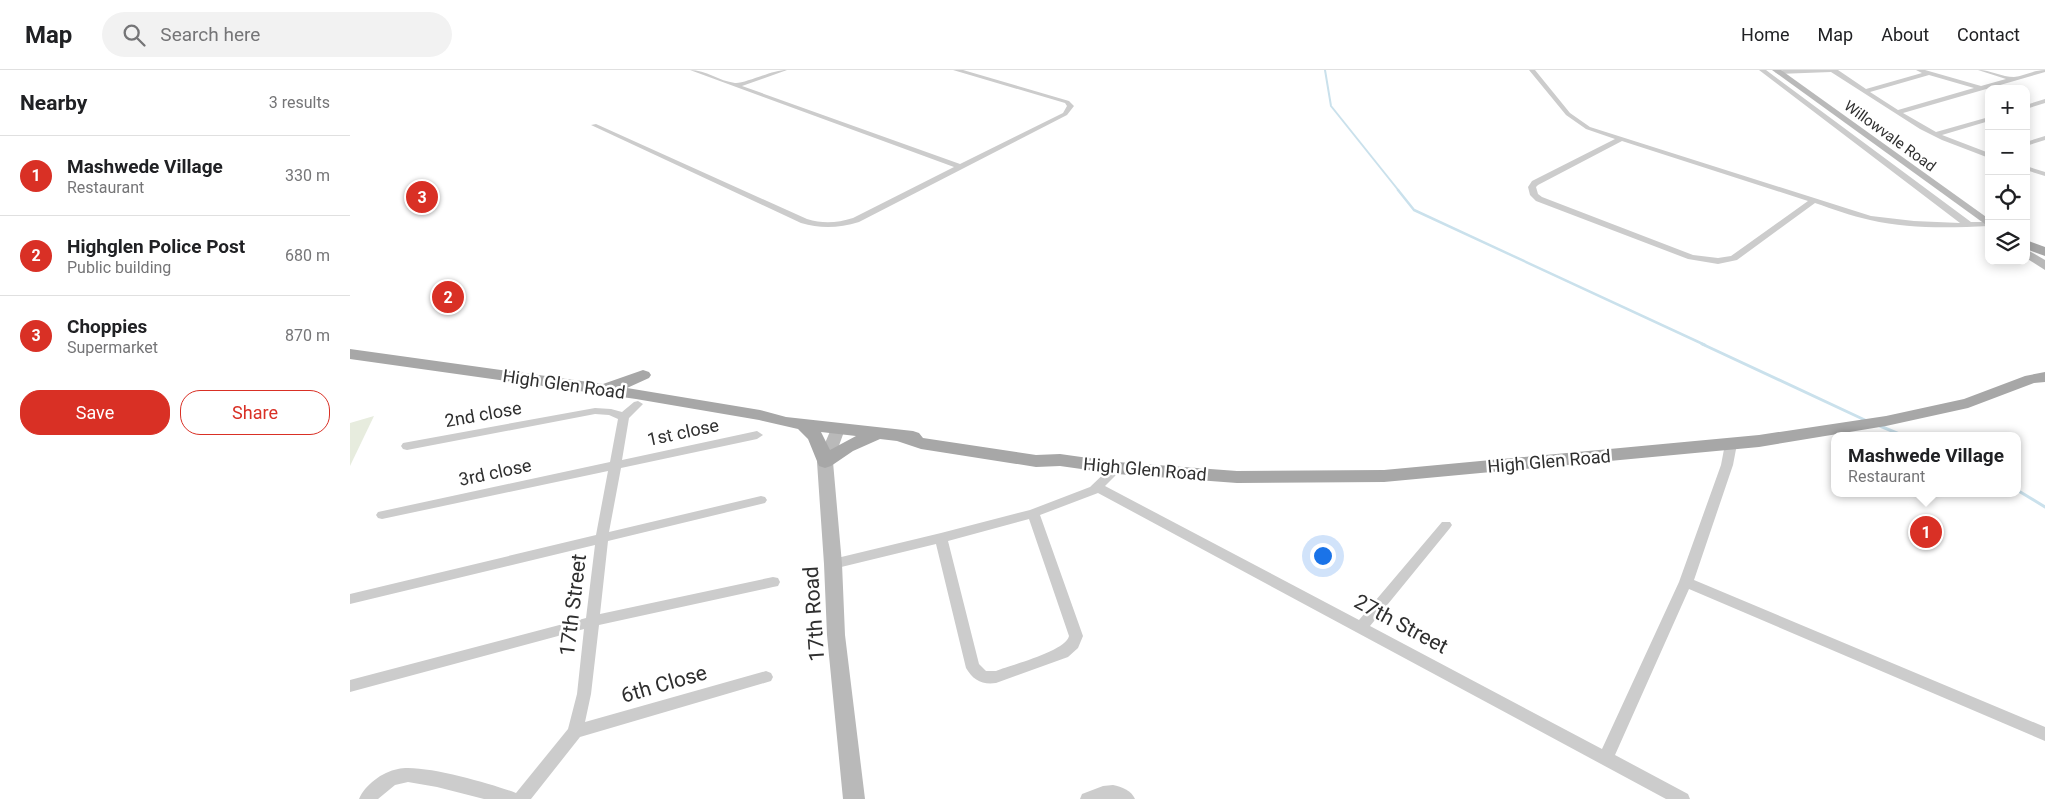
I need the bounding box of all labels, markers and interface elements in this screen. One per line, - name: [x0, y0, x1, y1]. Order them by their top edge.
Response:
- search box: [102, 12, 452, 57]
- text: Map: [25, 21, 72, 49]
- icon: search: [120, 21, 148, 49]
- text: Search here: [160, 23, 260, 46]
- text: Home: [1741, 24, 1790, 45]
- text: Map: [1818, 24, 1853, 45]
- text: About: [1881, 24, 1929, 45]
- text: Contact: [1957, 24, 2020, 45]
- map controls: [1985, 85, 2030, 265]
- button: +: [1985, 85, 2030, 130]
- text: Nearby: [20, 91, 87, 115]
- text: 3 results: [269, 93, 330, 112]
- street label: Willowvale Road: [1841, 97, 1939, 175]
- button: −: [1985, 130, 2030, 175]
- text: Mashwede Village: [67, 155, 223, 178]
- text: 1: [31, 166, 41, 185]
- text: 330 m: [285, 166, 330, 185]
- button: locate: [1985, 175, 2030, 220]
- text: Restaurant: [67, 178, 144, 197]
- pin: 3: [406, 178, 438, 216]
- button: layers: [1985, 220, 2030, 265]
- text: Highglen Police Post: [67, 235, 245, 258]
- text: 2: [31, 246, 41, 265]
- text: 680 m: [285, 246, 330, 265]
- text: Public building: [67, 258, 171, 277]
- pin: 2: [432, 278, 464, 316]
- text: Choppies: [67, 315, 147, 338]
- text: 3: [31, 326, 41, 345]
- text: 870 m: [285, 326, 330, 345]
- text: Supermarket: [67, 338, 158, 357]
- street label: High Glen Road: [501, 365, 627, 403]
- button: Save: [20, 390, 170, 435]
- button: Share: [180, 390, 330, 435]
- street label: 2nd close: [443, 397, 523, 431]
- street label: 1st close: [645, 414, 721, 450]
- popup: [1831, 432, 2021, 497]
- text: Mashwede Village: [1848, 444, 2004, 467]
- street label: High Glen Road: [1487, 445, 1611, 477]
- street label: High Glen Road: [1083, 453, 1207, 485]
- street label: 3rd close: [457, 454, 533, 490]
- text: Restaurant: [1848, 467, 1925, 486]
- pin: 1: [1910, 513, 1942, 551]
- your location: [1310, 543, 1336, 569]
- street label: 17th Street: [555, 552, 591, 657]
- street label: 17th Road: [799, 566, 829, 662]
- street label: 27th Street: [1350, 589, 1452, 659]
- street label: 6th Close: [618, 660, 710, 708]

